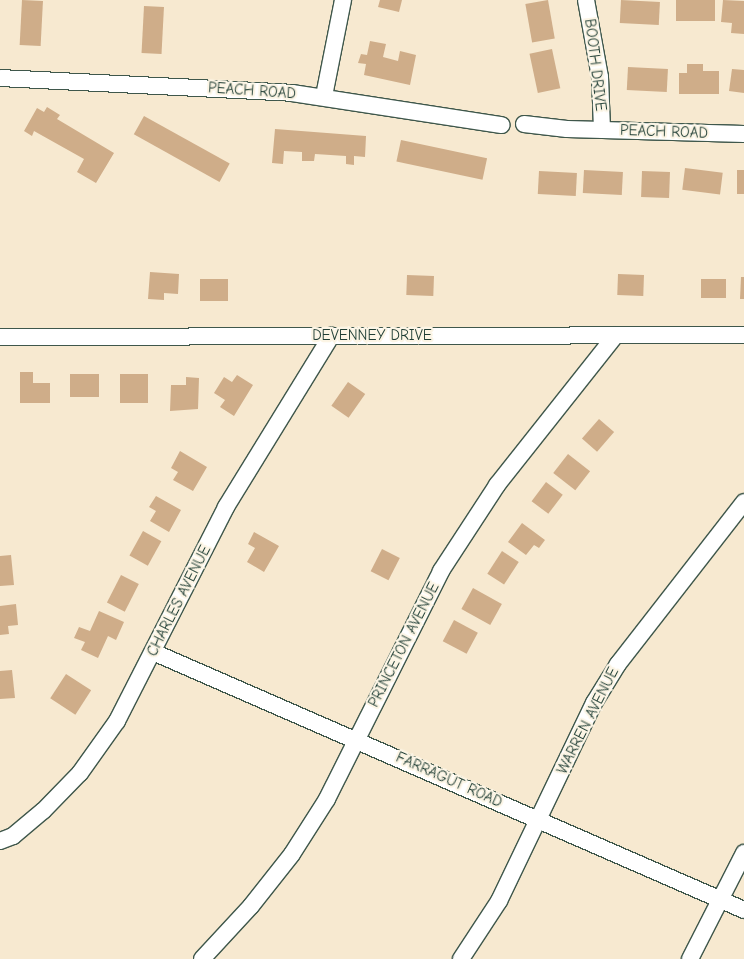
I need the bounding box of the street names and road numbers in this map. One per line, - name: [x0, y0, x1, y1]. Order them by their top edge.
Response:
- street label: BOOTH DRIVE: [580, 18, 610, 112]
- street label: PEACH ROAD: [208, 79, 296, 103]
- street label: PEACH ROAD: [620, 121, 708, 143]
- street label: DEVENNEY DRIVE: [312, 327, 432, 345]
- street label: CHARLES AVENUE: [143, 543, 215, 659]
- street label: PRINCETON AVENUE: [365, 580, 443, 710]
- street label: WARREN AVENUE: [553, 665, 623, 777]
- street label: FARRAGUT ROAD: [393, 749, 505, 811]

